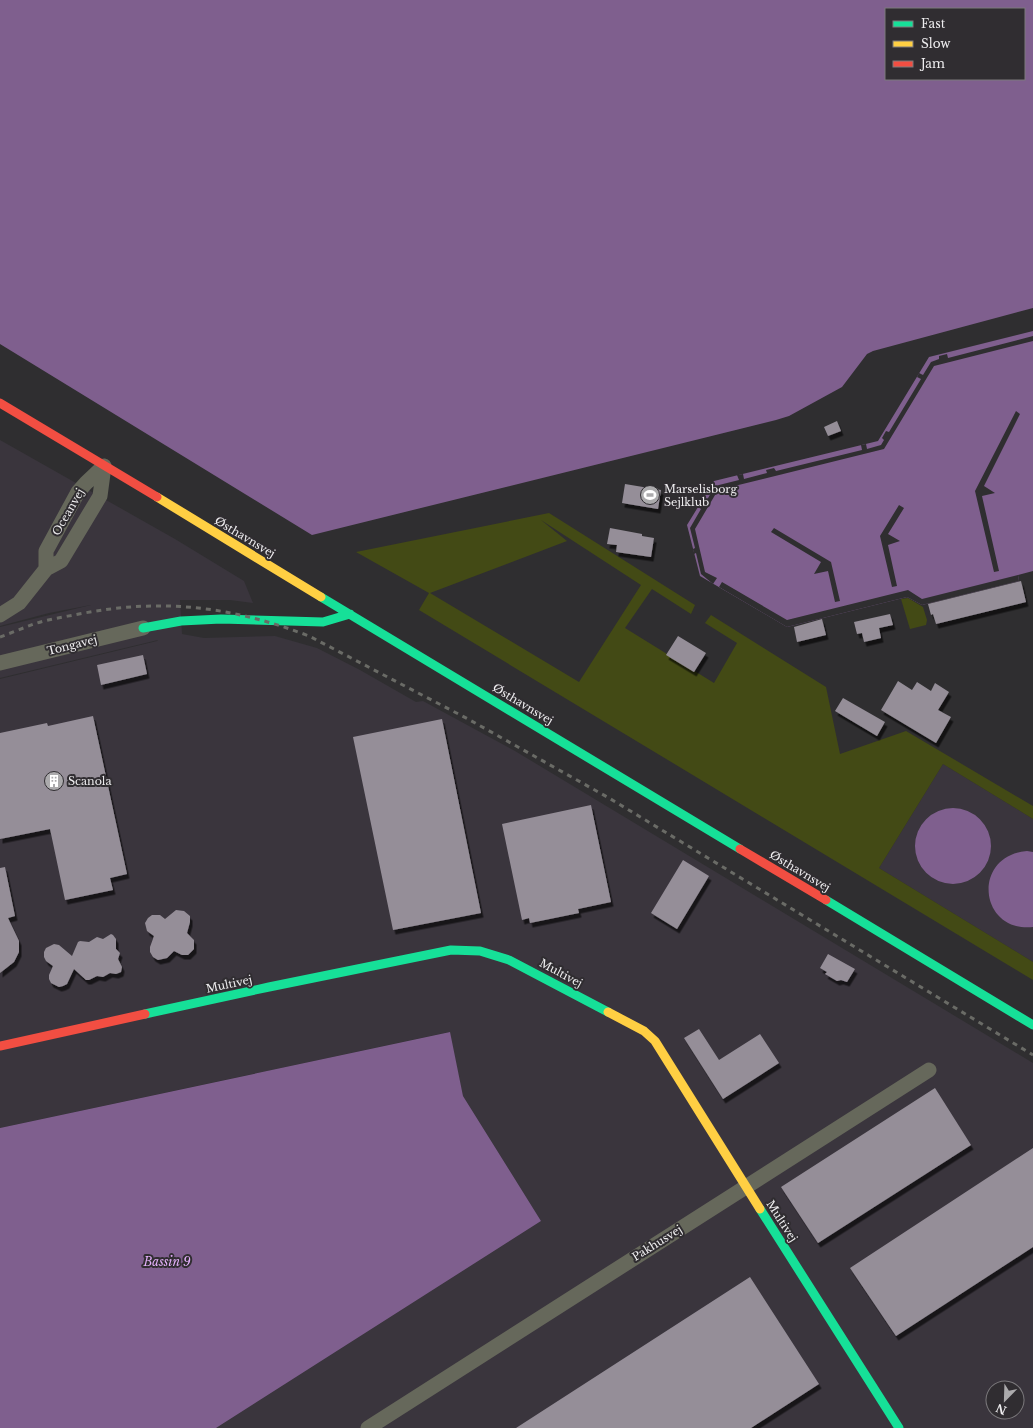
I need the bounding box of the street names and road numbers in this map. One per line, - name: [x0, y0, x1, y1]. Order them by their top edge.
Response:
- street label: Oceanvej: [49, 486, 87, 538]
- street label: Østhavnsvej: [212, 513, 278, 561]
- street label: Tongavej: [46, 632, 98, 658]
- street label: Østhavnsvej: [490, 680, 556, 728]
- street label: Østhavnsvej: [767, 847, 833, 895]
- street label: Multivej: [537, 956, 585, 990]
- street label: Multivej: [205, 972, 253, 996]
- street label: Multivej: [763, 1198, 801, 1244]
- street label: Pakhusvej: [629, 1222, 685, 1264]

